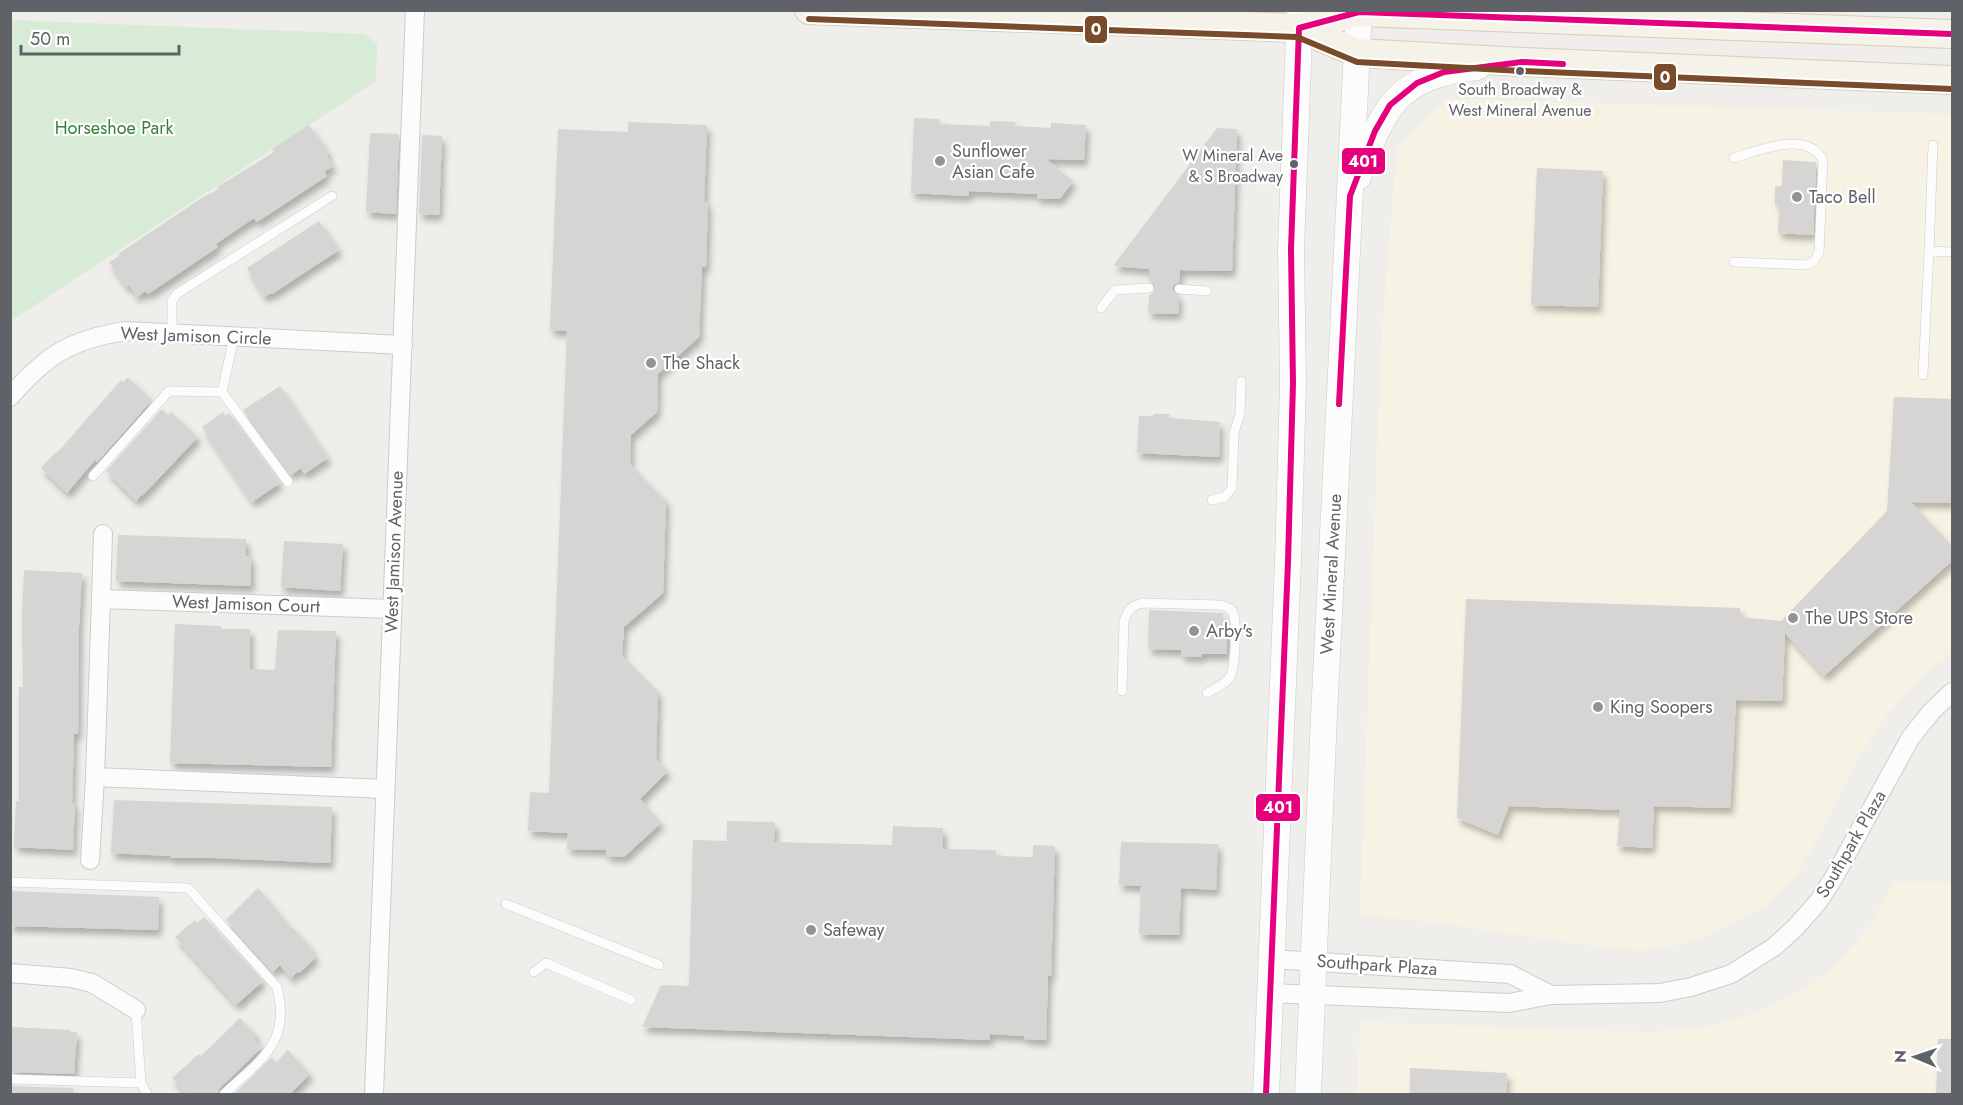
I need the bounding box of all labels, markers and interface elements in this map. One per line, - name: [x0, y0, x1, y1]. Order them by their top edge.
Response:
- line badge: 0: [1084, 15, 1108, 44]
- scale bar: [21, 18, 178, 56]
- text: 0: [1091, 18, 1101, 41]
- text: 50 m: [30, 26, 70, 52]
- line badge: 0: [1653, 63, 1677, 91]
- marker: South Broadway & West Mineral Avenue: [1514, 65, 1526, 77]
- text: 0: [1660, 66, 1670, 89]
- place label: South Broadway & West Mineral Avenue: [1448, 78, 1592, 122]
- park label: Horseshoe Park: [55, 115, 173, 141]
- place label: Sunflower Asian Cafe: [952, 138, 1035, 185]
- place label: W Mineral Ave & S Broadway: [1182, 144, 1284, 188]
- line badge: 401: [1341, 147, 1386, 175]
- text: 401: [1348, 150, 1378, 173]
- marker: Sunflower Asian Cafe: [933, 154, 947, 168]
- marker: W Mineral Ave & S Broadway: [1288, 158, 1300, 170]
- place label: Taco Bell: [1809, 184, 1876, 210]
- marker: Taco Bell: [1790, 190, 1804, 204]
- street label: West Jamison Circle: [120, 320, 272, 352]
- place label: The Shack: [663, 350, 740, 376]
- marker: The Shack: [644, 356, 658, 370]
- street label: West Jamison Avenue: [378, 470, 410, 634]
- street label: West Mineral Avenue: [1314, 493, 1348, 655]
- street label: West Jamison Court: [171, 588, 321, 620]
- place label: The UPS Store: [1805, 605, 1913, 631]
- marker: The UPS Store: [1786, 611, 1800, 625]
- place label: Arby's: [1206, 618, 1253, 644]
- marker: Arby's: [1187, 624, 1201, 638]
- place label: King Soopers: [1610, 694, 1712, 720]
- marker: King Soopers: [1591, 700, 1605, 714]
- street label: Southpark Plaza: [1810, 785, 1892, 903]
- line badge: 401: [1255, 793, 1301, 822]
- text: 401: [1263, 796, 1293, 819]
- place label: Safeway: [823, 917, 884, 943]
- marker: Safeway: [804, 923, 818, 937]
- street label: Southpark Plaza: [1316, 948, 1438, 982]
- north arrow: [1885, 1027, 1945, 1087]
- text: N: [1889, 1050, 1912, 1063]

